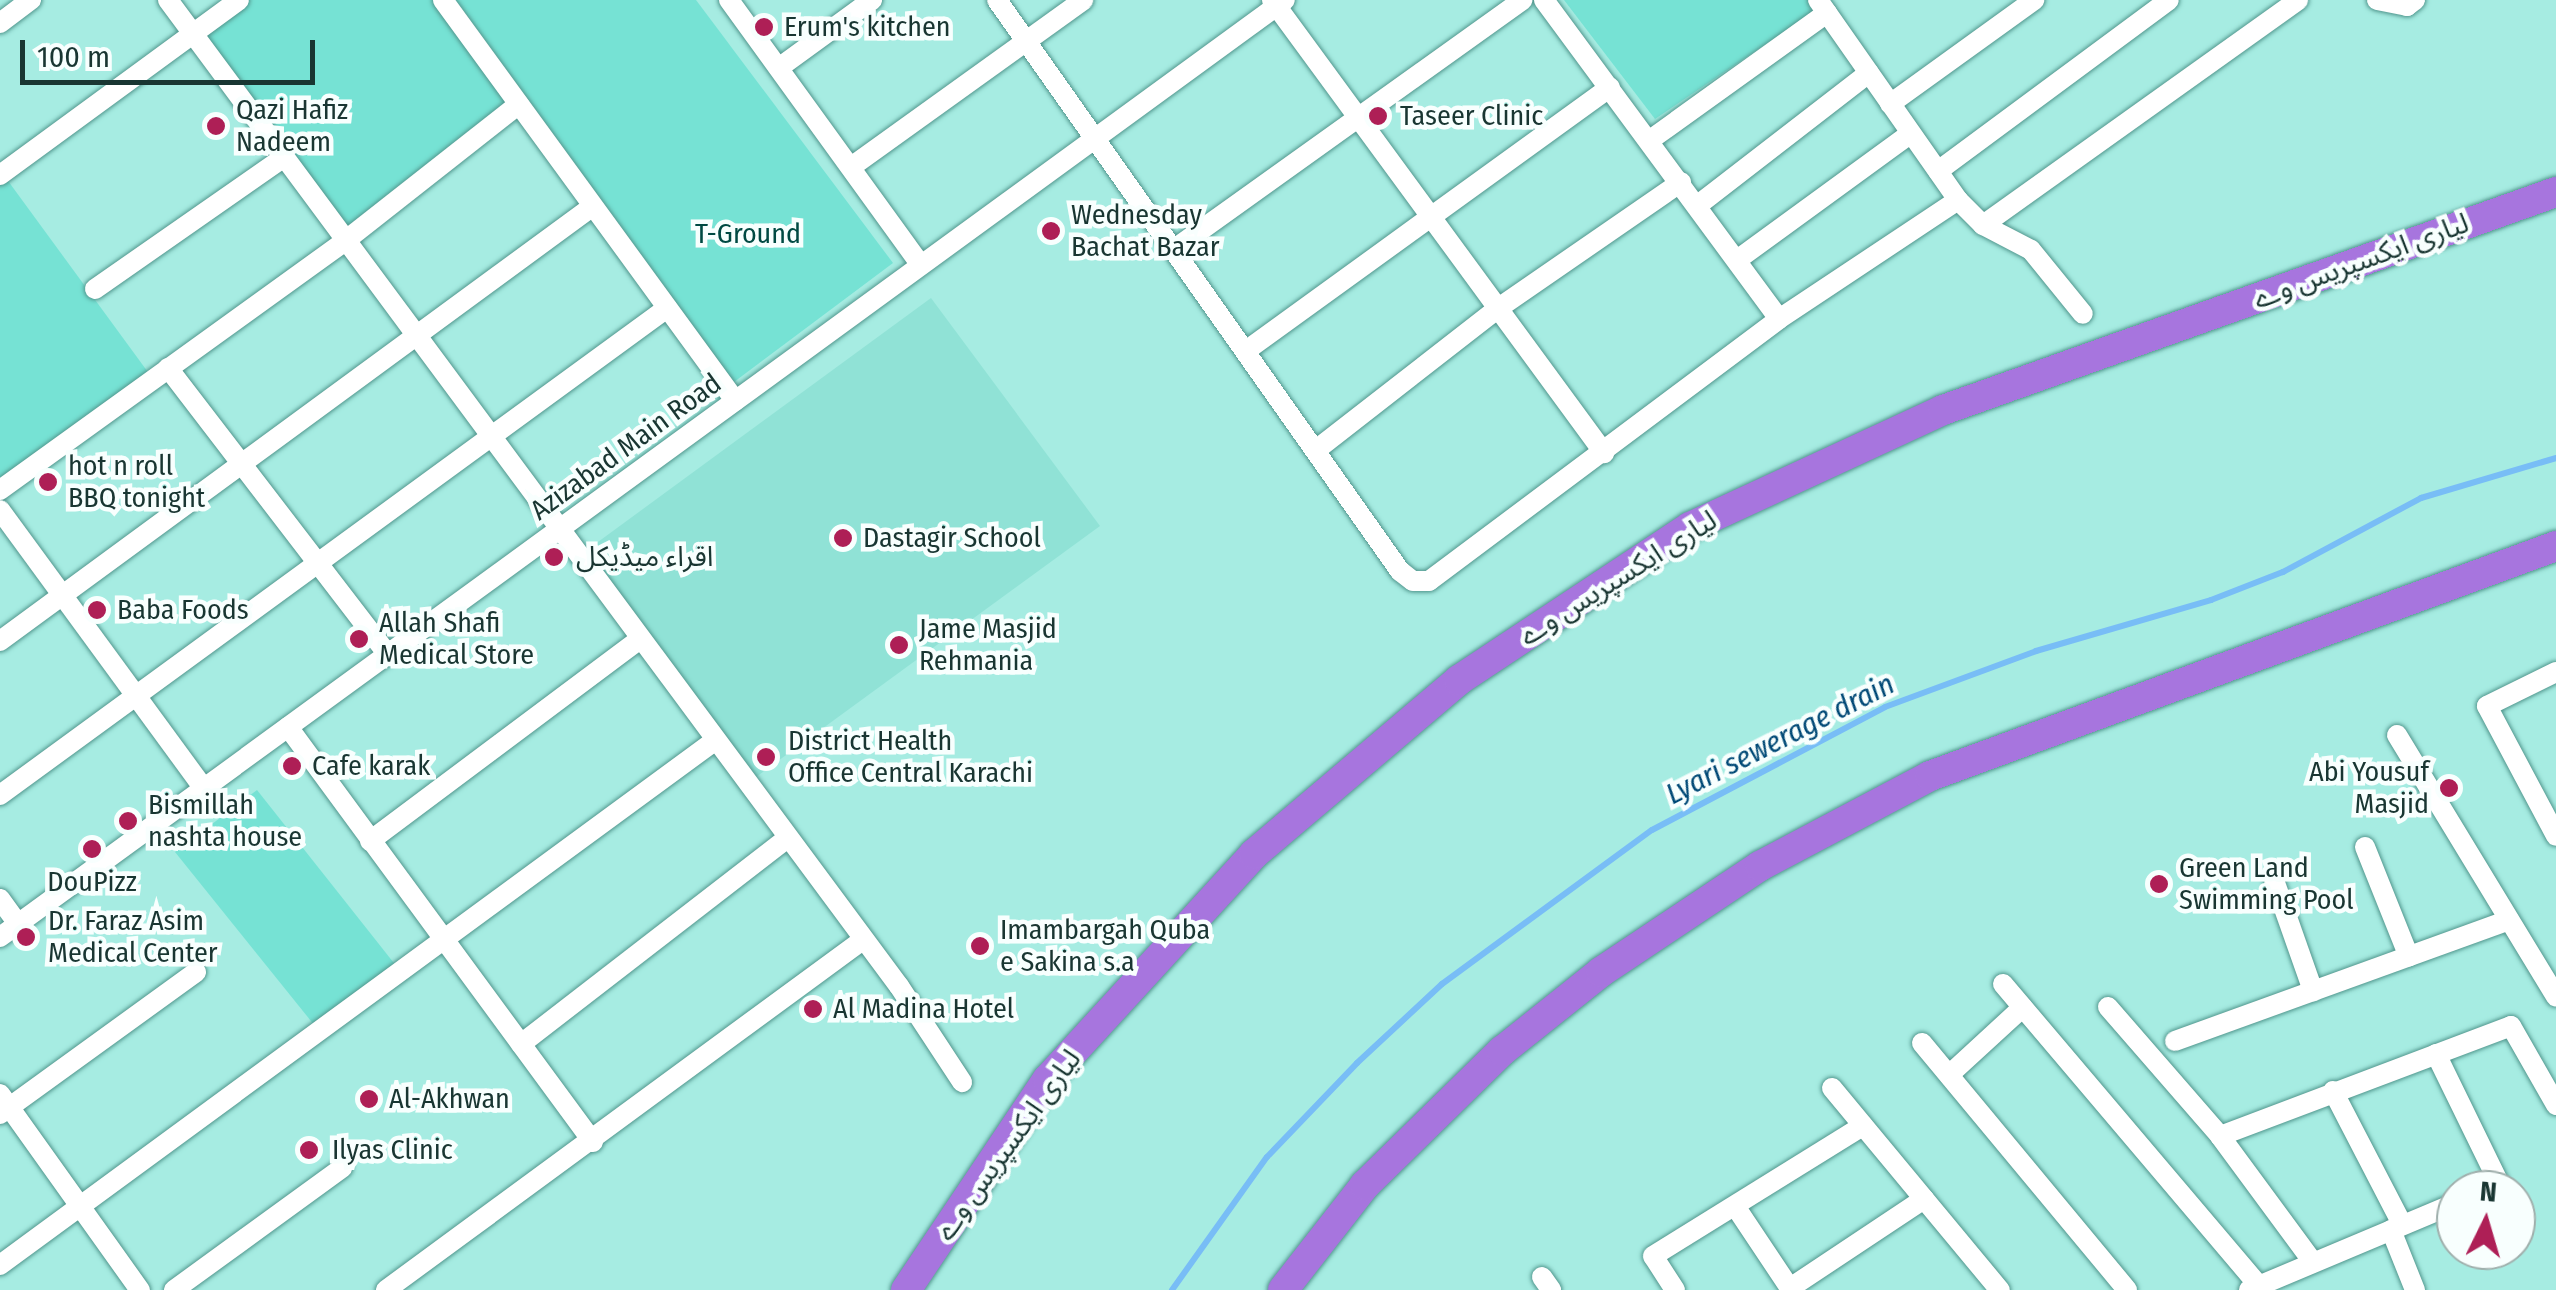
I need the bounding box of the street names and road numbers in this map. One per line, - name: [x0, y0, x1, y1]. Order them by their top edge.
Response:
- street label: لیاری ایکسپریس وے: [2249, 206, 2473, 316]
- street label: Azizabad Main Road: [524, 367, 728, 527]
- street label: لیاری ایکسپریس وے: [1513, 504, 1723, 652]
- street label: لیاری ایکسپریس وے: [928, 1043, 1088, 1247]

